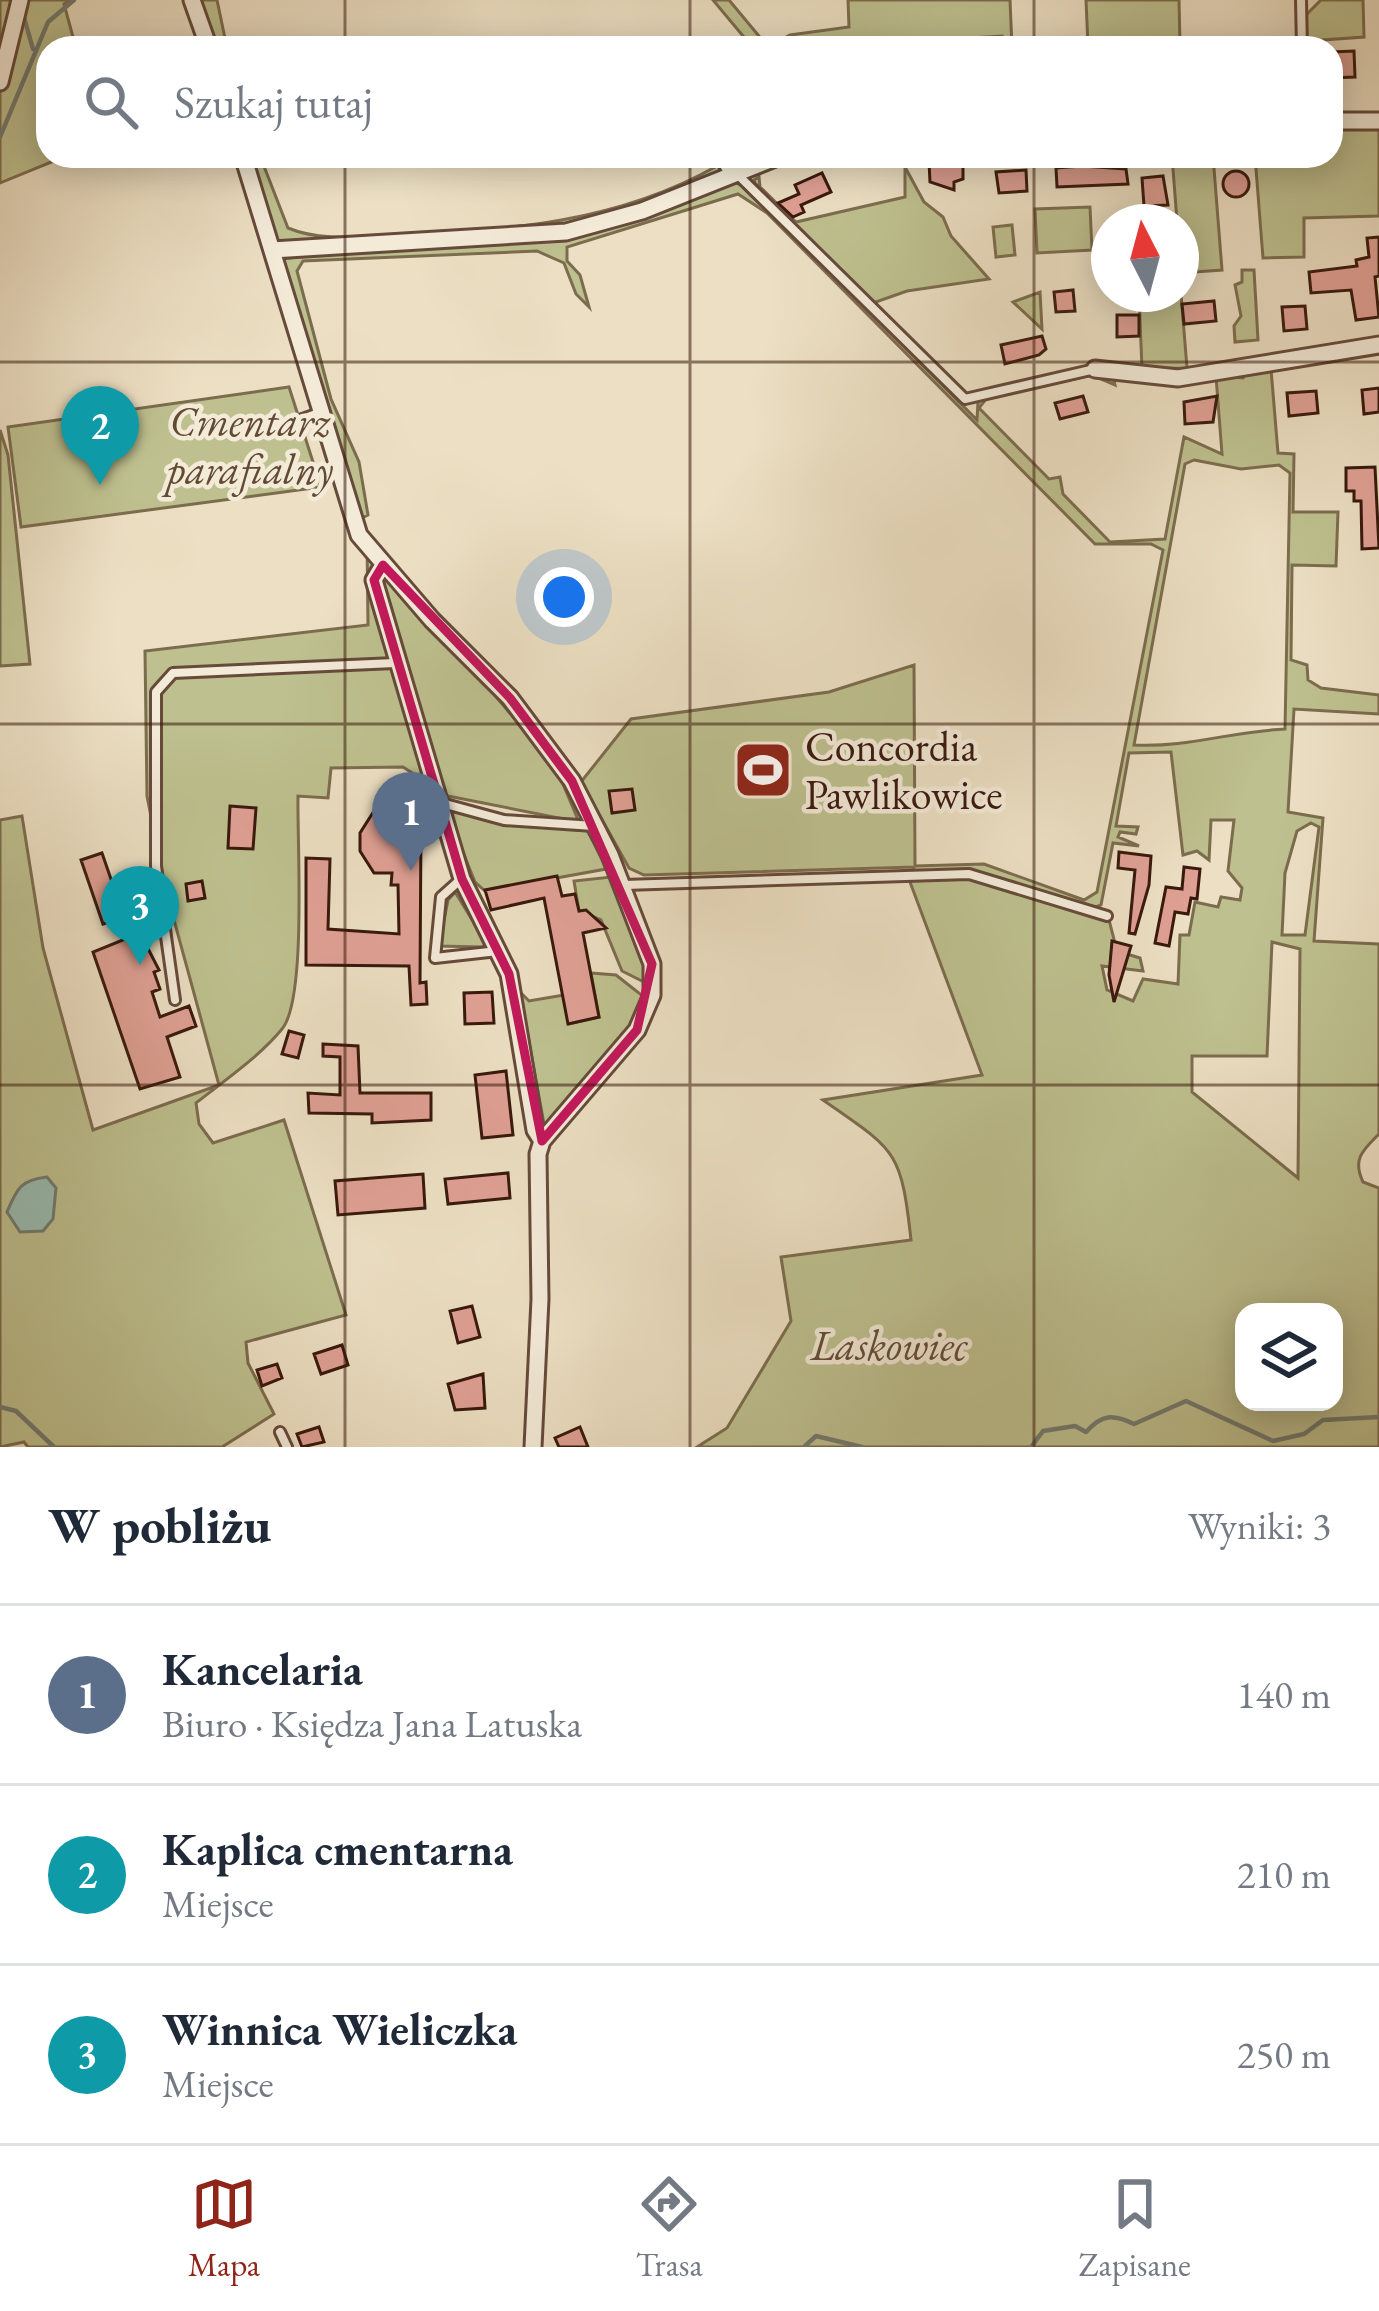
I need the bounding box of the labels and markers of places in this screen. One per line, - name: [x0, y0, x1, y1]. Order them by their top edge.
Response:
- pin: 2: [61, 386, 139, 485]
- place label: Concordia Pawlikowice: [805, 719, 1003, 822]
- sports icon: Concordia Pawlikowice: [732, 739, 794, 801]
- pin: 1: [372, 772, 450, 871]
- pin: 3: [101, 866, 179, 965]

